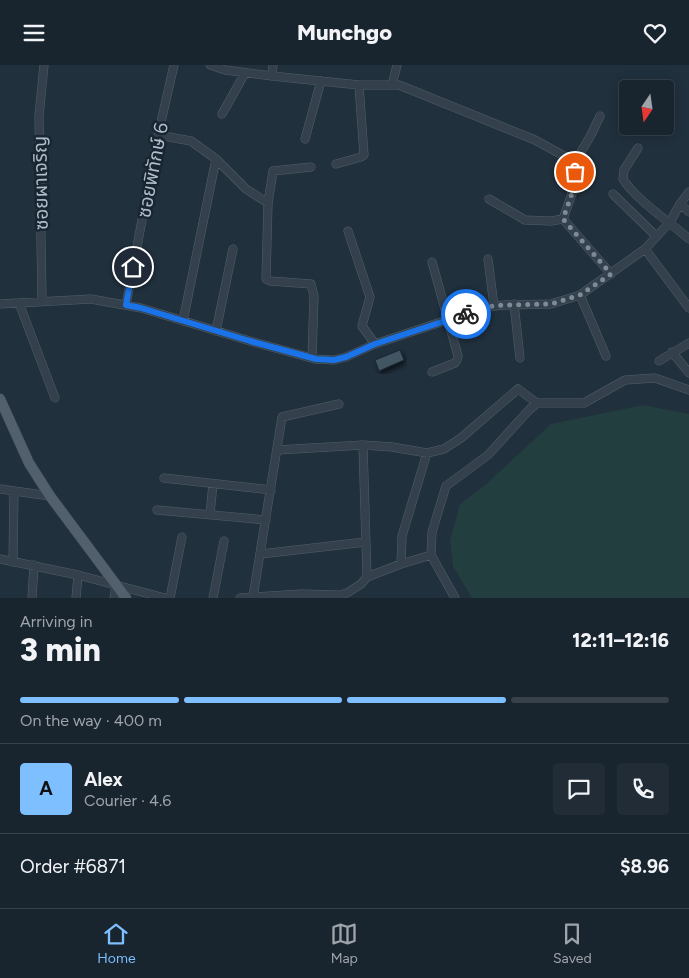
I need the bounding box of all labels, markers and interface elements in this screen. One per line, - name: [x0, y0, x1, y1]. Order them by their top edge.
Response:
- icon: menu: [20, 19, 48, 47]
- text: Munchgo: [297, 19, 392, 46]
- icon: heart: [641, 19, 669, 47]
- north arrow: [619, 80, 674, 135]
- map controls: [619, 80, 674, 135]
- street label: ซอยพิทักษ์ 6: [132, 120, 173, 220]
- street label: ซอยผาเจริญ: [28, 136, 53, 230]
- pin: [554, 151, 596, 193]
- icon: bag: [561, 158, 589, 186]
- pin: [112, 246, 154, 288]
- icon: home: [119, 253, 147, 281]
- courier: [441, 289, 491, 339]
- icon: bike: [452, 300, 480, 328]
- text: Arriving in: [20, 612, 92, 631]
- text: 12:11–12:16: [572, 629, 669, 652]
- text: 3 min: [20, 631, 101, 669]
- text: On the way · 400 m: [20, 711, 162, 730]
- button: chat: [553, 763, 605, 815]
- button: phone: [617, 763, 669, 815]
- text: Alex: [84, 768, 123, 791]
- text: A: [39, 777, 53, 800]
- text: Courier · 4.6: [84, 791, 171, 810]
- text: Order #6871: [20, 855, 126, 878]
- text: $8.96: [620, 855, 669, 878]
- tab: Home: [97, 920, 136, 967]
- tab: Map: [330, 920, 358, 967]
- tab: Saved: [553, 920, 592, 967]

